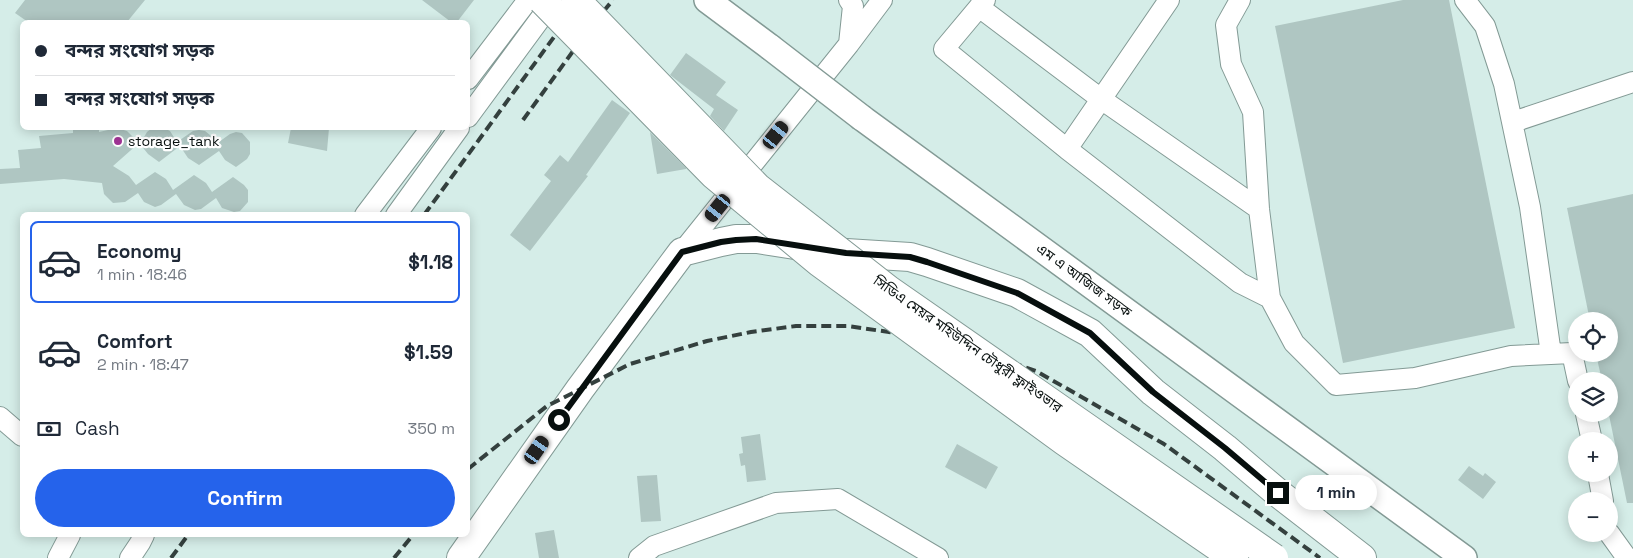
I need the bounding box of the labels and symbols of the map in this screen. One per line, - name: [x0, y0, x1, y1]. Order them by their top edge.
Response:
- car: [760, 119, 791, 151]
- place label: storage_tank: [128, 132, 220, 150]
- marker: storage_tank: [112, 135, 124, 147]
- car: [702, 192, 733, 224]
- street label: এম এ আজিজ সড়ক: [1033, 239, 1136, 321]
- street label: সিডিএ মেয়র মহিউদ্দিন চৌধুরী ফ্লাইওভার: [869, 271, 1067, 417]
- route start: [548, 409, 570, 431]
- car: [522, 433, 551, 467]
- callout: 1 min: [1296, 476, 1378, 510]
- route end: [1267, 482, 1289, 504]

